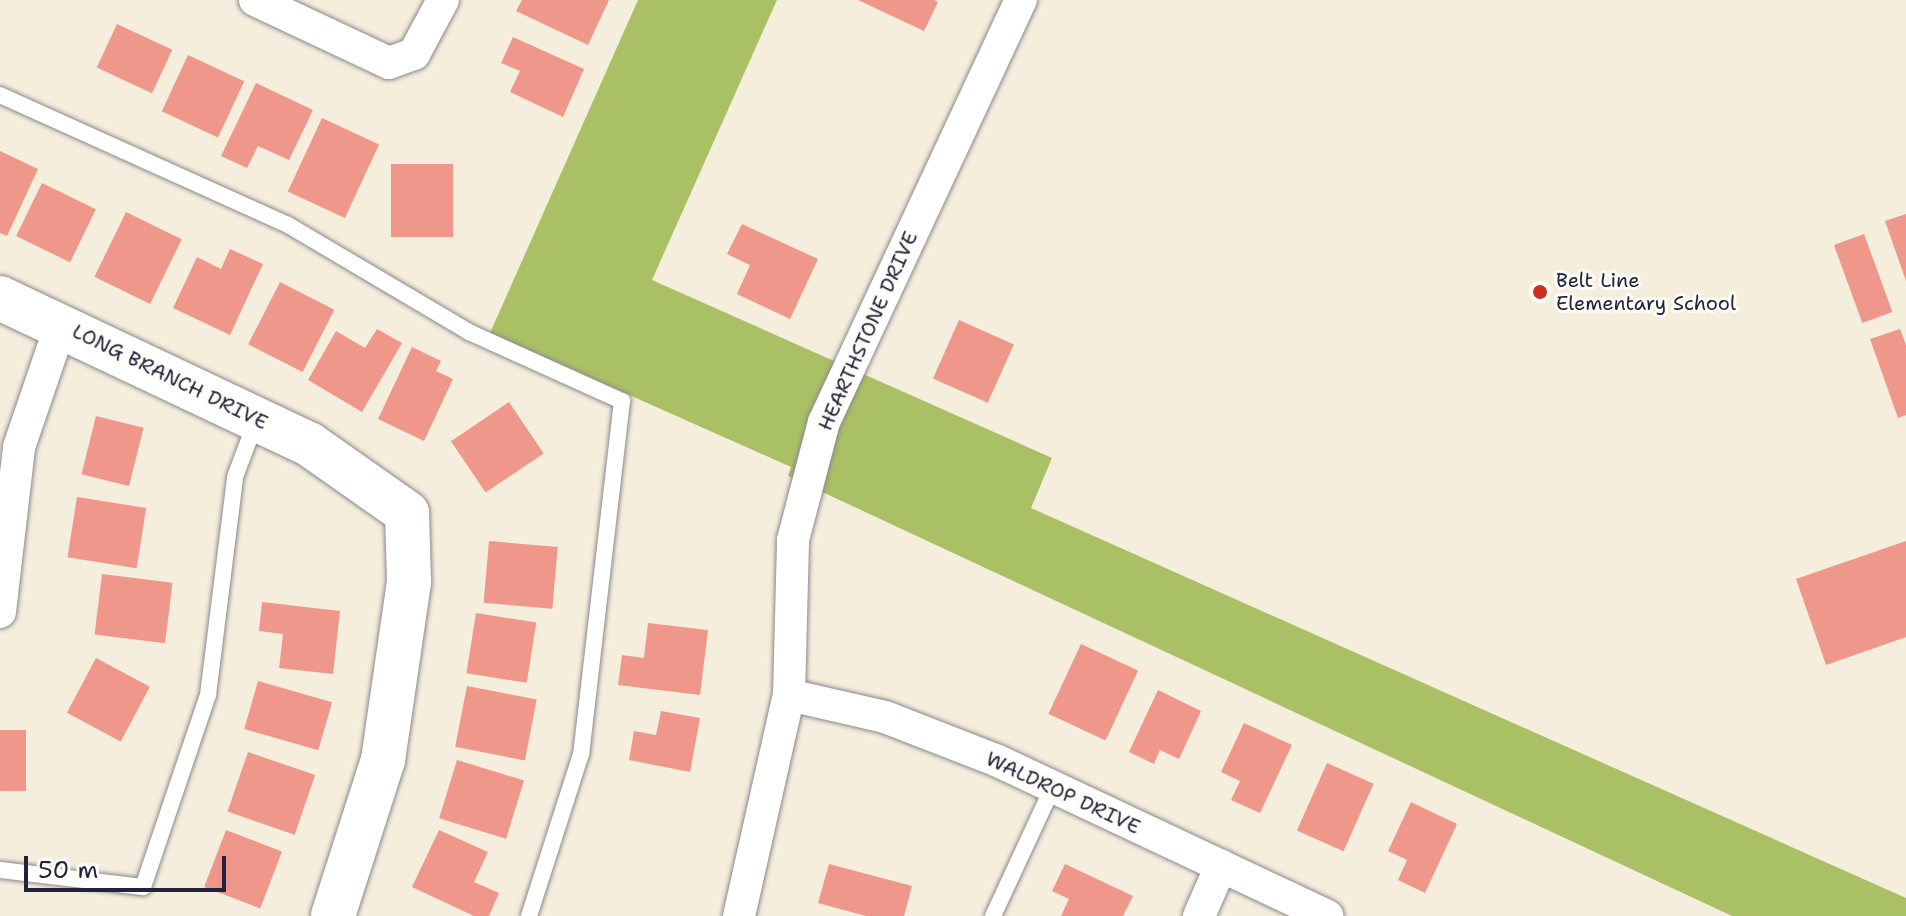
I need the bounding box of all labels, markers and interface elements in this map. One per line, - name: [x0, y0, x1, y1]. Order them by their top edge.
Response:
- street label: HEARTHSTONE DRIVE: [813, 228, 923, 434]
- place label: Belt Line Elementary School: [1556, 268, 1736, 315]
- marker: Belt Line Elementary School: [1531, 283, 1549, 301]
- street label: LONG BRANCH DRIVE: [68, 319, 272, 435]
- street label: WALDROP DRIVE: [982, 747, 1144, 839]
- scale bar: [28, 840, 230, 890]
- text: 50 m: [38, 854, 98, 886]

